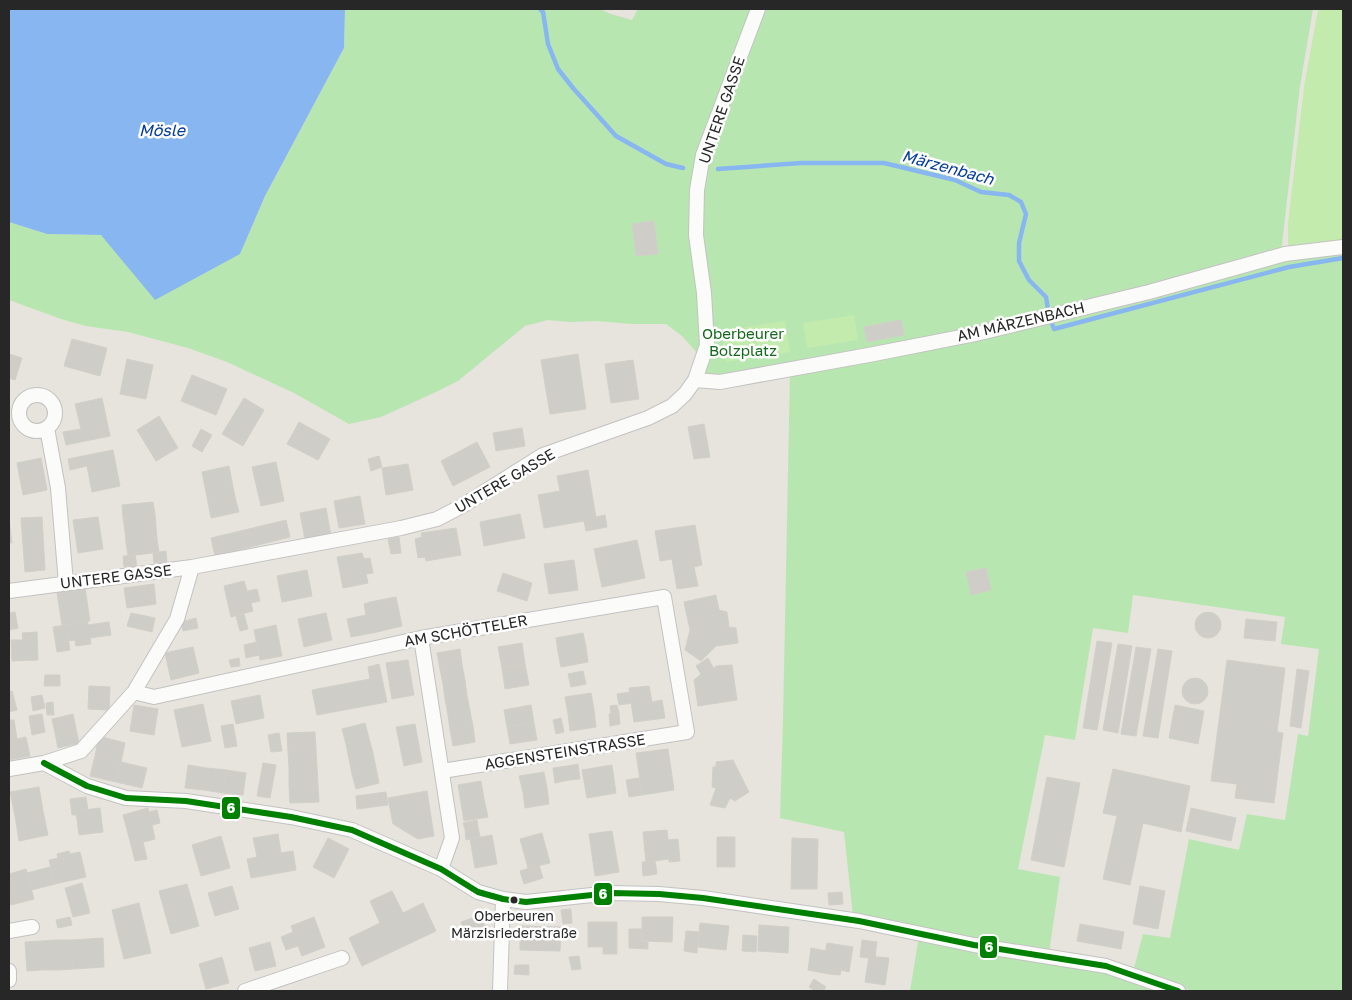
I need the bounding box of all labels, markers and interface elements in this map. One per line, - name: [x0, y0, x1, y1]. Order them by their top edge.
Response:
- street label: UNTERE GASSE: [694, 54, 748, 166]
- water label: Mösle: [139, 120, 187, 140]
- water label: Märzenbach: [900, 145, 997, 189]
- street label: AM MÄRZENBACH: [955, 298, 1086, 344]
- park label: Oberbeurer Bolzplatz: [702, 324, 784, 359]
- street label: UNTERE GASSE: [451, 444, 558, 516]
- street label: UNTERE GASSE: [59, 560, 173, 592]
- street label: AM SCHÖTTELER: [403, 610, 529, 650]
- street label: AGGENSTEINSTRASSE: [483, 729, 647, 773]
- line badge: 6: [221, 796, 241, 820]
- text: 6: [227, 799, 236, 816]
- line badge: 6: [593, 882, 613, 906]
- text: 6: [599, 885, 608, 902]
- marker: Oberbeuren Märzisriederstraße: [509, 895, 519, 905]
- place label: Oberbeuren Märzisriederstraße: [451, 907, 577, 941]
- line badge: 6: [979, 935, 998, 959]
- text: 6: [985, 938, 994, 955]

